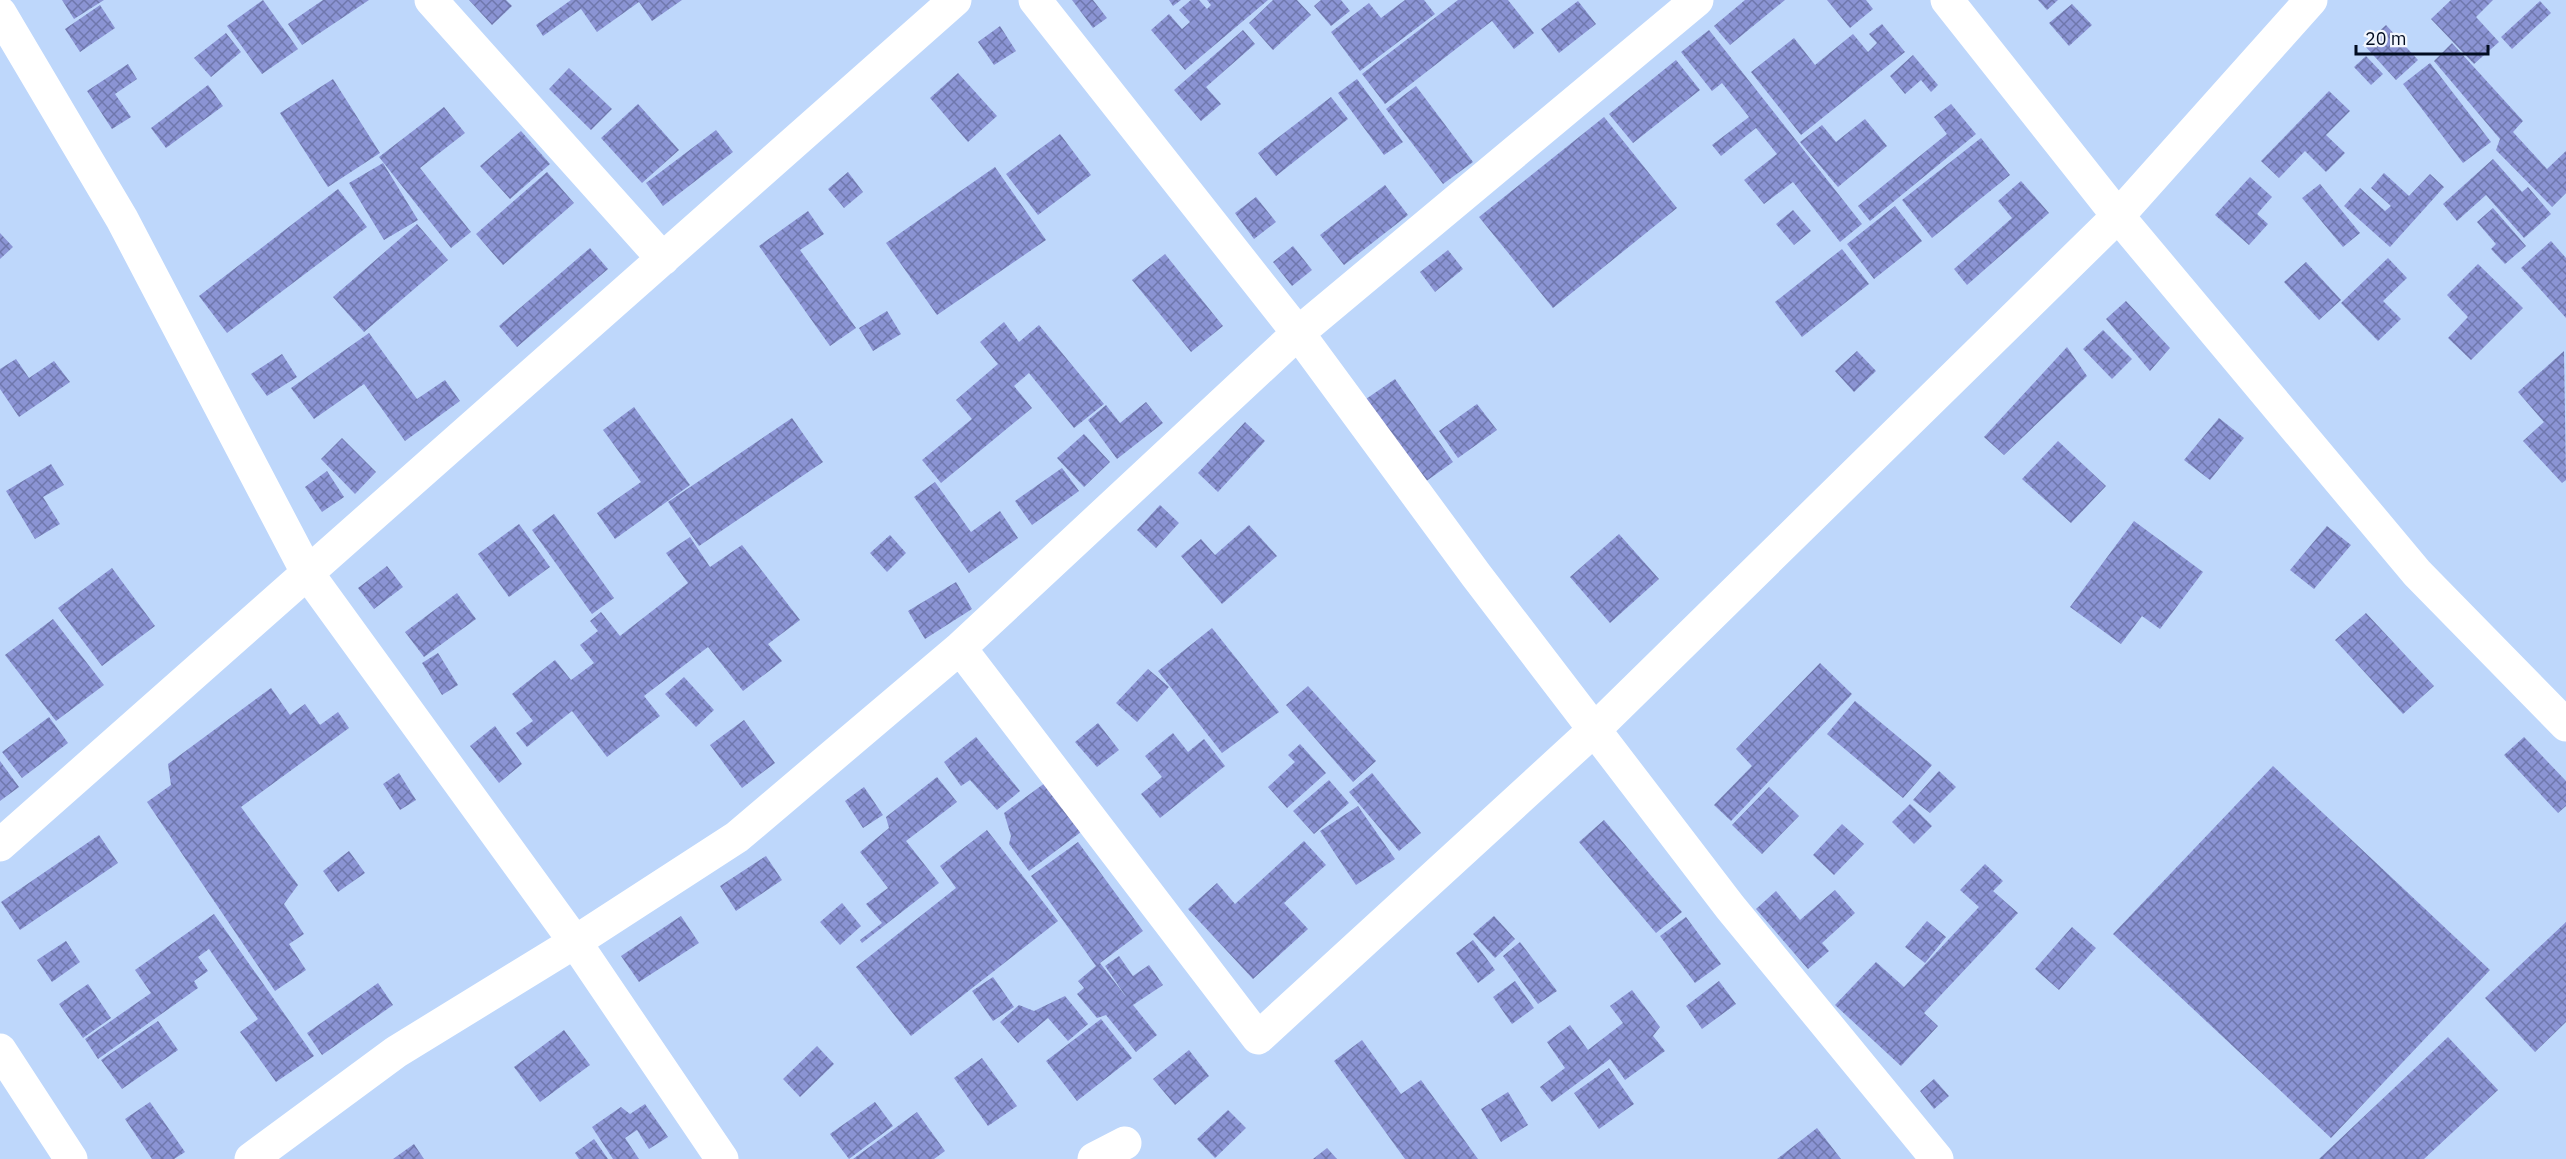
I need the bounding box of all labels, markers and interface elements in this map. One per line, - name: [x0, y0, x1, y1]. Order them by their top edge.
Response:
- scale bar: [2356, 18, 2488, 56]
- text: 20 m: [2365, 27, 2407, 50]

